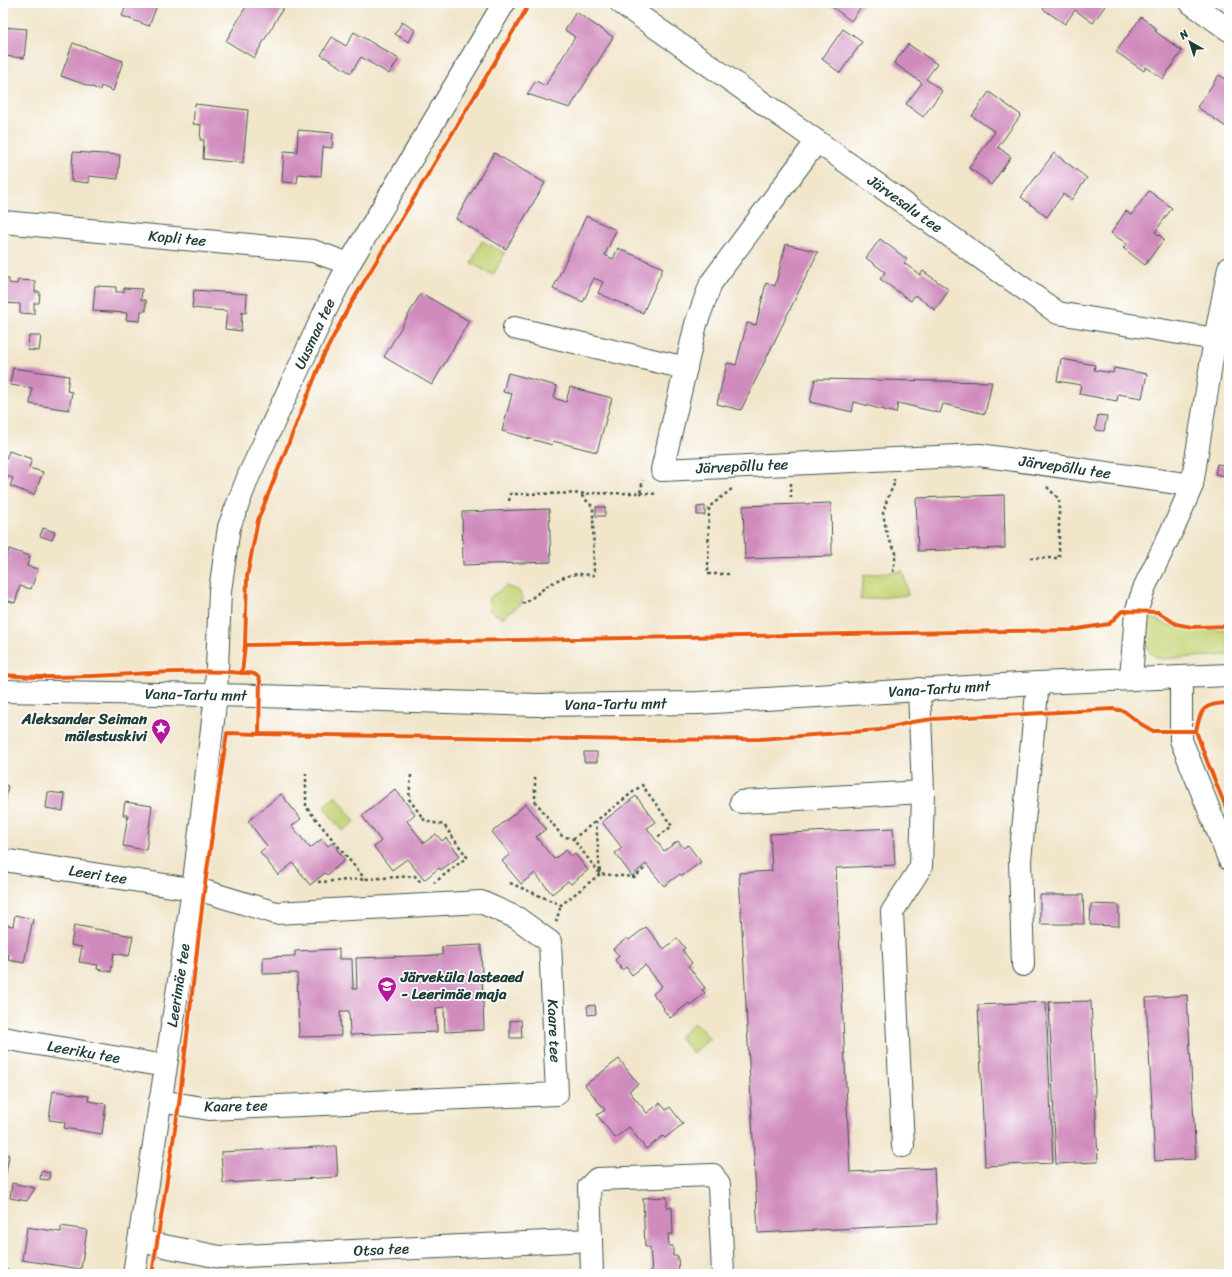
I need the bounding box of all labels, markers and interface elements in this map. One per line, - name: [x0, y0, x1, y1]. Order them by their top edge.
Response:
- north arrow: [1170, 22, 1210, 62]
- text: N: [1174, 25, 1193, 45]
- street label: Järvesalu tee: [861, 168, 948, 240]
- street label: Kopli tee: [147, 223, 208, 254]
- street label: Uusmaa tee: [287, 293, 343, 374]
- street label: Järvepõllu tee: [1016, 448, 1113, 486]
- street label: Järvepõllu tee: [694, 451, 789, 481]
- street label: Vana-Tartu mnt: [888, 673, 992, 705]
- street label: Vana-Tartu mnt: [145, 681, 248, 709]
- street label: Vana-Tartu mnt: [565, 690, 668, 718]
- place label: Aleksander Seiman mälestuskivi: [21, 706, 148, 749]
- place icon: Aleksander Seiman mälestuskivi: [150, 717, 172, 745]
- street label: Leeri tee: [67, 857, 129, 892]
- street label: Leerimäe tee: [159, 942, 198, 1029]
- place label: Järveküla lasteaed - Leerimäe maja: [400, 964, 524, 1007]
- school or university icon: Järveküla lasteaed - Leerimäe maja: [376, 975, 398, 1003]
- street label: Kaare tee: [540, 998, 569, 1063]
- street label: Leeriku tee: [45, 1033, 122, 1071]
- street label: Kaare tee: [204, 1092, 268, 1120]
- street label: Otsa tee: [353, 1235, 410, 1264]

